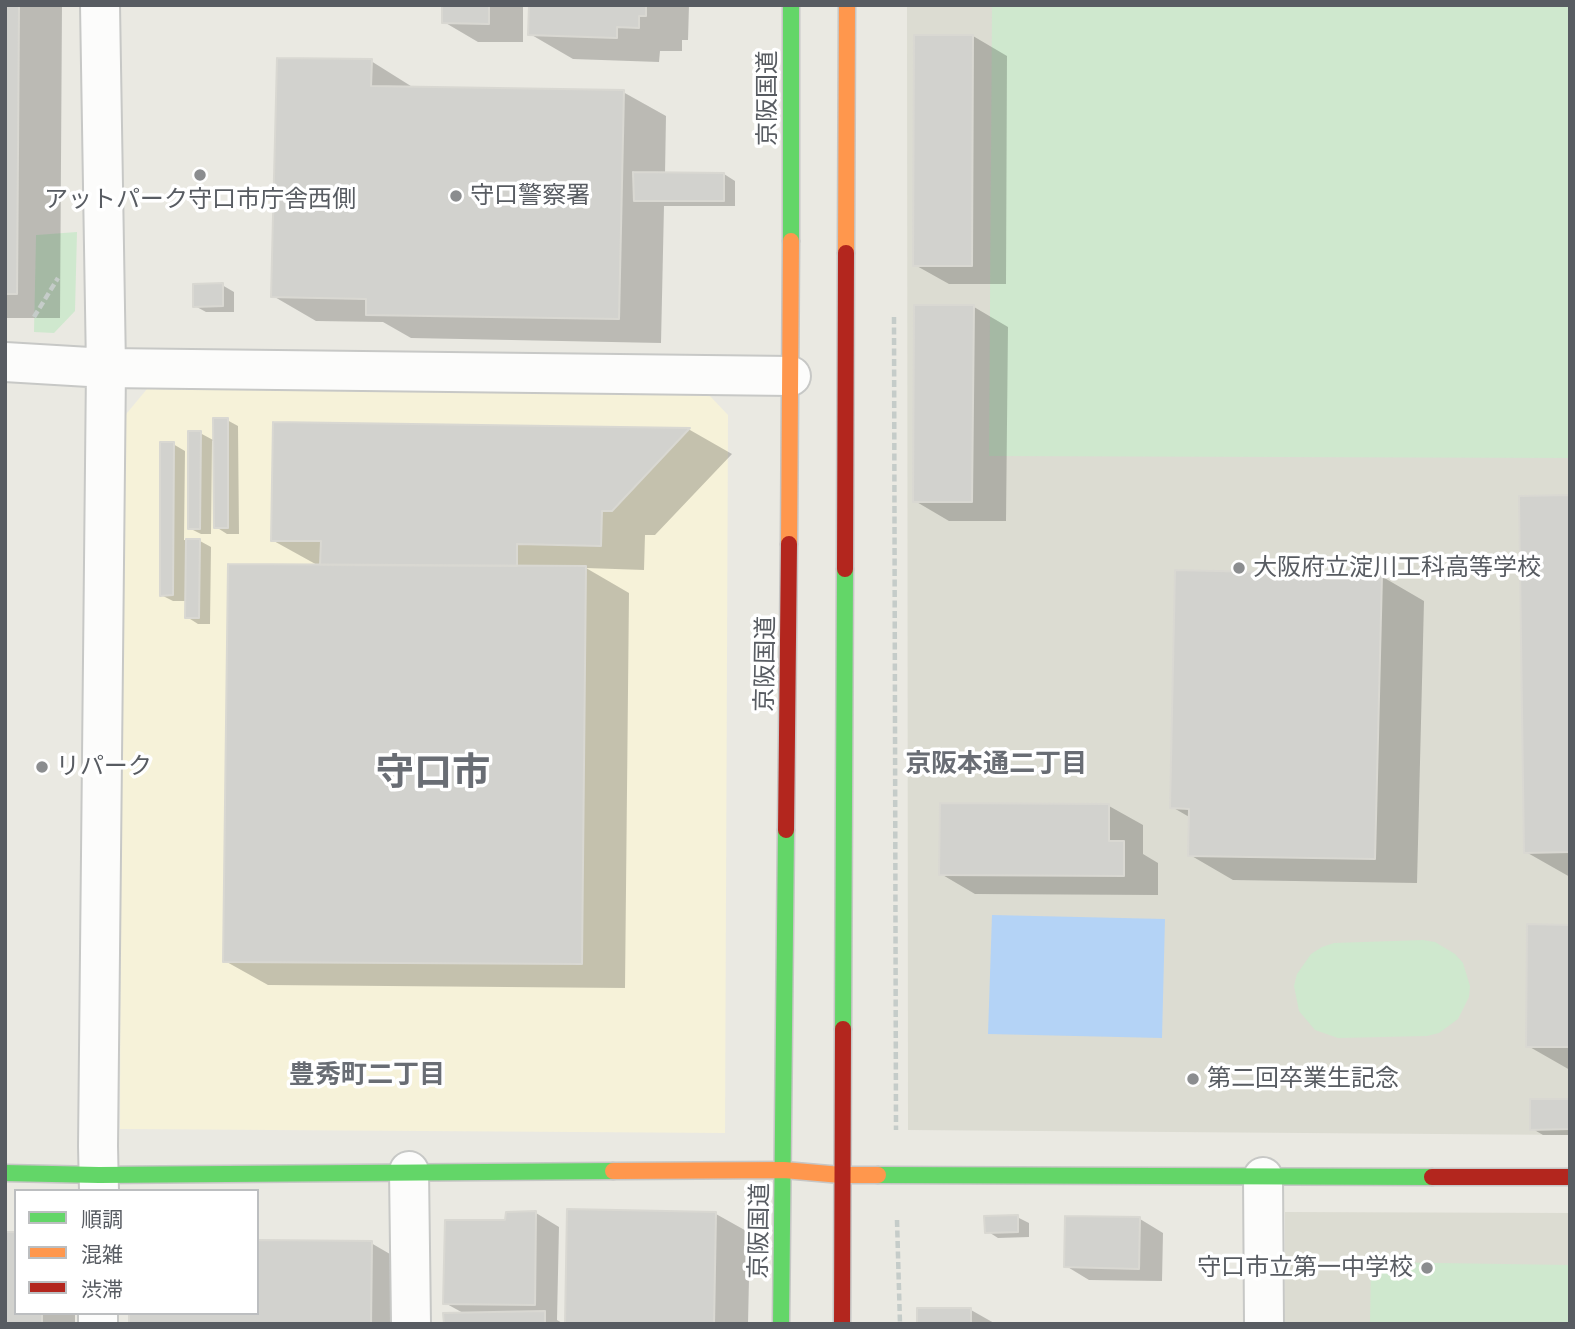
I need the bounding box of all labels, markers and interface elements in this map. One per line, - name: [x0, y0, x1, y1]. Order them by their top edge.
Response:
- street label: 京阪国道: [754, 50, 782, 146]
- marker: アットパーク守口市庁舎西側: [192, 167, 208, 183]
- place label: 守口警察署: [470, 182, 590, 210]
- place label: アットパーク守口市庁舎西側: [44, 186, 356, 214]
- marker: 守口警察署: [448, 188, 464, 204]
- place label: 大阪府立淀川工科高等学校: [1253, 554, 1541, 582]
- marker: 大阪府立淀川工科高等学校: [1231, 560, 1247, 576]
- street label: 京阪国道: [751, 616, 781, 712]
- district label: 京阪本通二丁目: [905, 749, 1087, 781]
- district label: 守口市: [376, 751, 490, 797]
- place label: リパーク: [56, 753, 152, 781]
- marker: リパーク: [34, 759, 50, 775]
- district label: 豊秀町二丁目: [289, 1060, 445, 1092]
- place label: 第二回卒業生記念: [1207, 1065, 1399, 1093]
- marker: 第二回卒業生記念: [1185, 1071, 1201, 1087]
- street label: 京阪国道: [745, 1183, 775, 1279]
- legend: [14, 1189, 259, 1315]
- text: 順調: [81, 1206, 123, 1233]
- text: 混雑: [81, 1241, 123, 1268]
- place label: 守口市立第一中学校: [1197, 1254, 1413, 1282]
- marker: 守口市立第一中学校: [1419, 1260, 1435, 1276]
- text: 渋滞: [81, 1276, 123, 1303]

